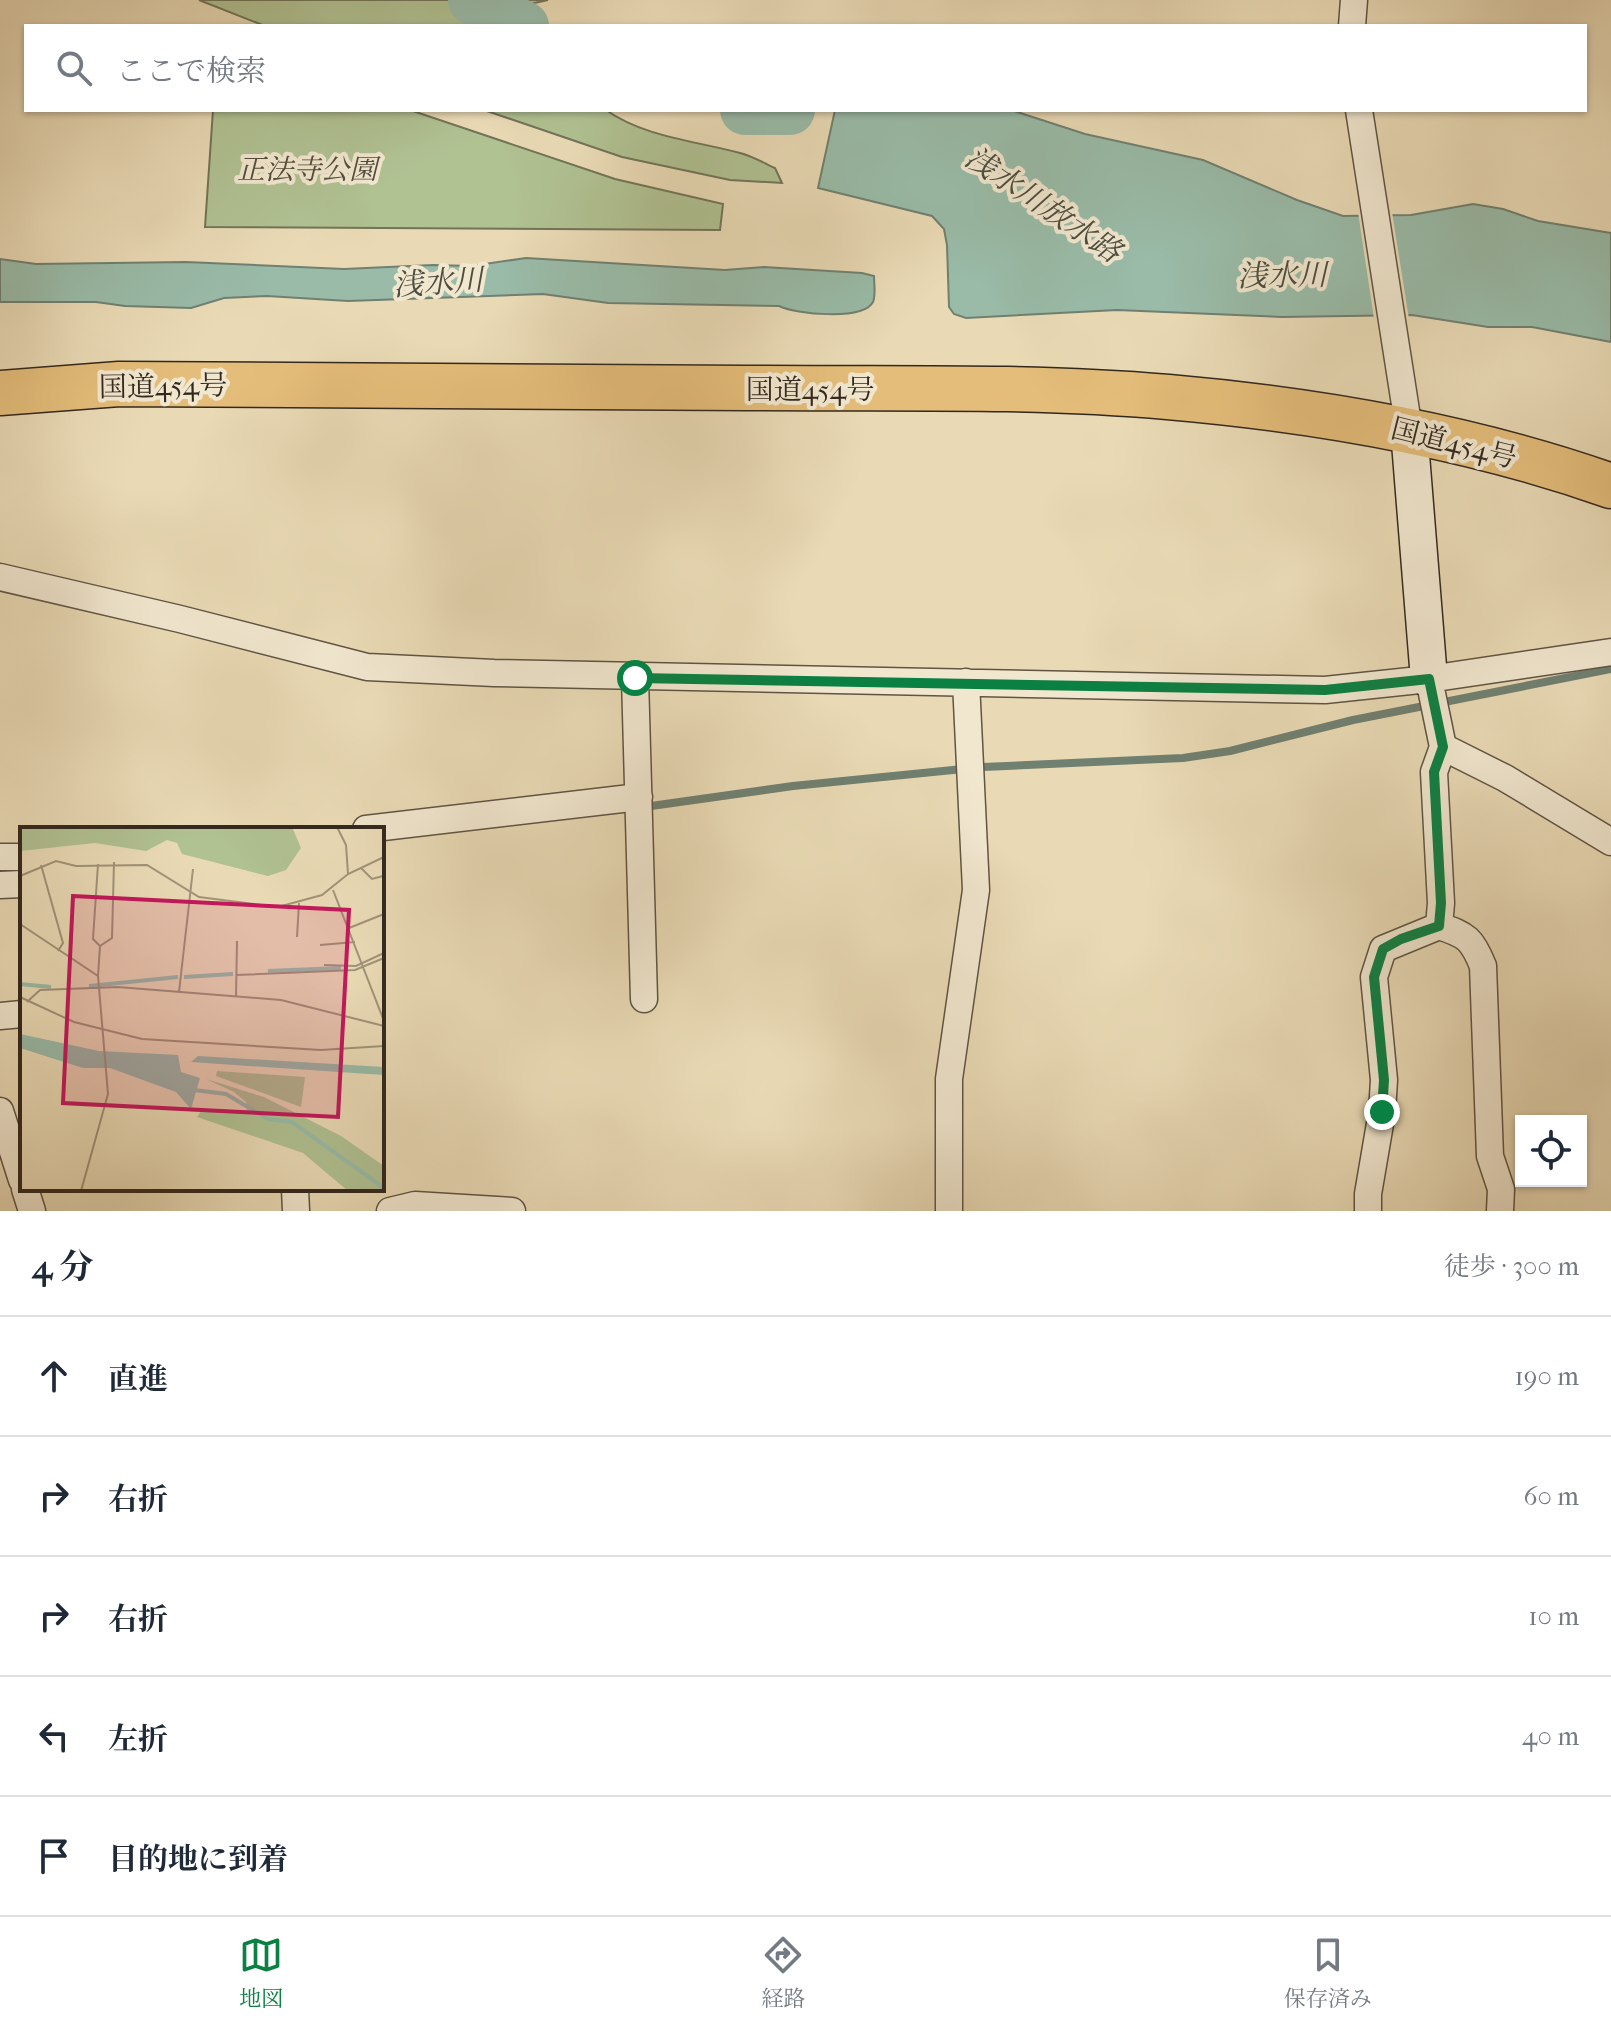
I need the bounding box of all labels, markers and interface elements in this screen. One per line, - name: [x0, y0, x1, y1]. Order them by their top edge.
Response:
- search box: [24, 24, 1587, 112]
- icon: search: [52, 46, 96, 90]
- text: ここで検索: [116, 54, 266, 89]
- water label: 浅水川放水路: [959, 140, 1129, 271]
- park label: 正法寺公園: [237, 153, 381, 186]
- water label: 浅水川: [1237, 258, 1330, 294]
- water label: 浅水川: [392, 262, 487, 304]
- street label: 国道454号: [99, 368, 227, 404]
- street label: 国道454号: [746, 373, 874, 406]
- street label: 国道454号: [1388, 411, 1520, 475]
- route start: [617, 660, 653, 696]
- inset map: [20, 827, 384, 1191]
- route end: [1364, 1094, 1400, 1130]
- map controls: [1515, 1115, 1587, 1187]
- button: locate: [1515, 1115, 1587, 1187]
- text: 4 分: [32, 1247, 93, 1287]
- text: 徒歩 · 300 m: [1444, 1251, 1579, 1282]
- icon: ahead: [32, 1354, 76, 1398]
- text: 190 m: [1515, 1361, 1579, 1392]
- text: 直進: [108, 1362, 168, 1397]
- icon: right: [32, 1474, 76, 1518]
- text: 60 m: [1523, 1481, 1579, 1512]
- text: 右折: [108, 1482, 168, 1517]
- icon: right: [32, 1594, 76, 1638]
- text: 10 m: [1528, 1601, 1579, 1632]
- text: 右折: [108, 1602, 168, 1637]
- icon: left: [32, 1714, 76, 1758]
- text: 40 m: [1522, 1721, 1579, 1752]
- text: 左折: [108, 1722, 168, 1757]
- icon: arrive: [32, 1834, 76, 1878]
- text: 目的地に到着: [108, 1842, 288, 1877]
- tab: 地図: [239, 1933, 283, 2012]
- tab: 経路: [761, 1933, 806, 2012]
- tab: 保存済み: [1284, 1933, 1372, 2012]

